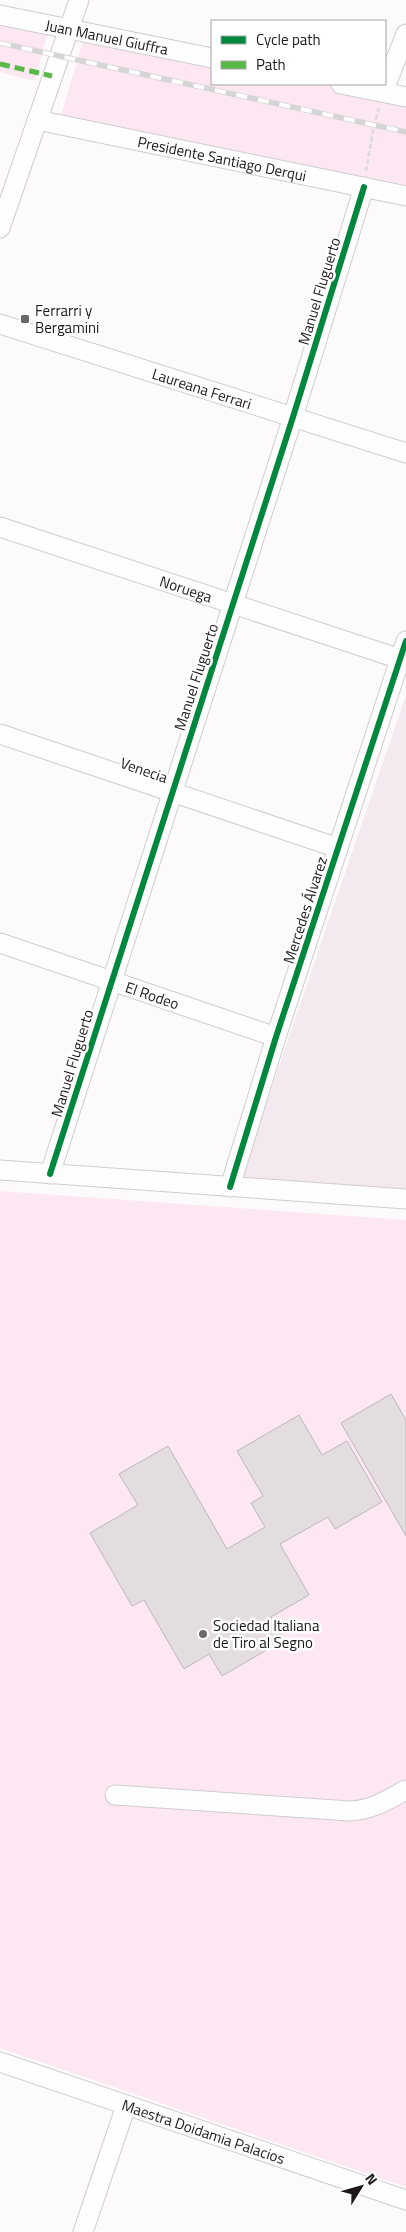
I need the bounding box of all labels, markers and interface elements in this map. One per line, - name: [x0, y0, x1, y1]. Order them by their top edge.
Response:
- street label: Juan Manuel Giuffra: [43, 13, 171, 60]
- legend: [211, 20, 386, 85]
- text: Cycle path: [256, 28, 321, 51]
- text: Path: [256, 53, 286, 76]
- street label: Presidente Santiago Derqui: [136, 130, 308, 187]
- street label: Manuel Fluguerto: [292, 234, 346, 348]
- place label: Ferrarri y Bergamini: [35, 299, 99, 339]
- marker: Ferrarri y Bergamini: [19, 313, 31, 325]
- street label: Laureana Ferrari: [149, 362, 255, 415]
- street label: Noruega: [157, 569, 216, 608]
- street label: Manuel Fluguerto: [168, 620, 224, 734]
- street label: Venecia: [117, 751, 171, 789]
- street label: Mercedes Álvarez: [277, 853, 333, 967]
- street label: El Rodeo: [122, 975, 182, 1015]
- street label: Manuel Fluguerto: [45, 1006, 99, 1120]
- place label: Sociedad Italiana de Tiro al Segno: [213, 1614, 320, 1654]
- marker: Sociedad Italiana de Tiro al Segno: [197, 1628, 209, 1640]
- street label: Maestra Doidamia Palacios: [119, 2093, 288, 2170]
- north arrow: [336, 2162, 386, 2212]
- text: N: [360, 2169, 383, 2189]

